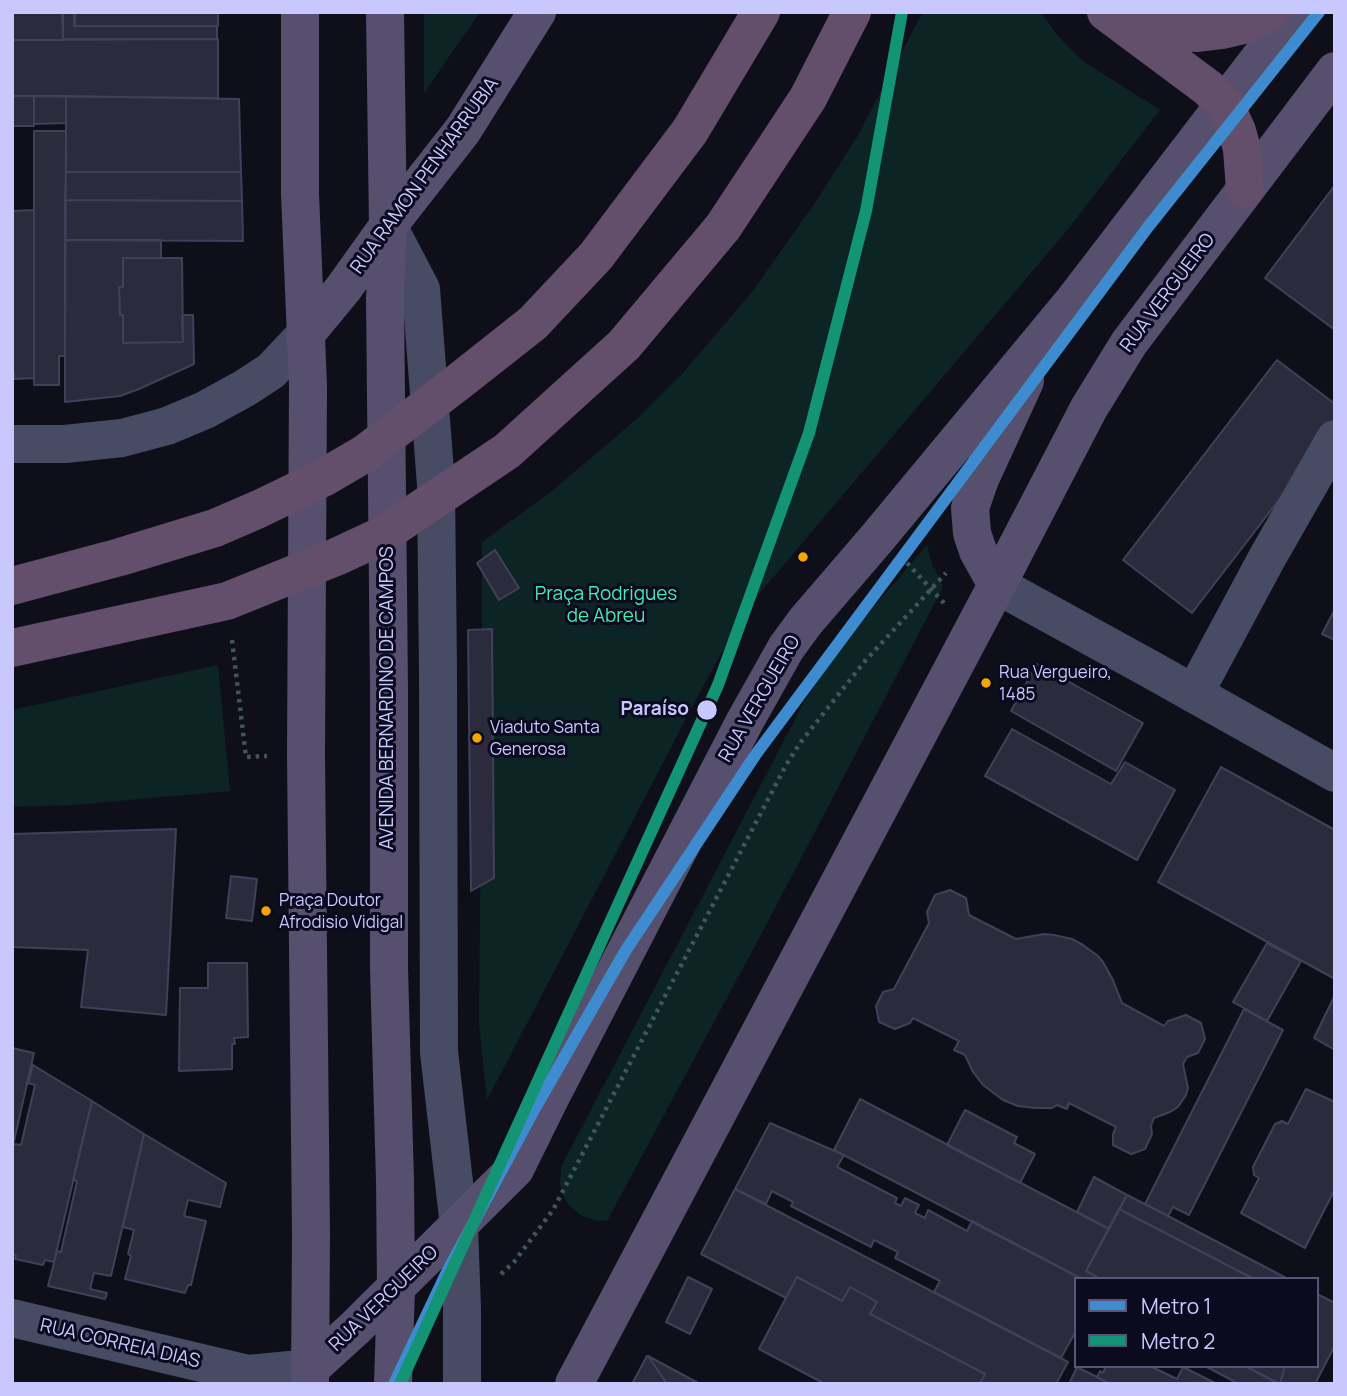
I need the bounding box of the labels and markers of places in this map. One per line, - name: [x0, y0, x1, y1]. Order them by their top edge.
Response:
- unlabelled marker: [796, 550, 810, 564]
- place label: Rua Vergueiro, 1485: [999, 663, 1112, 703]
- marker: Rua Vergueiro, 1485: [979, 676, 993, 690]
- marker: Paraíso: [695, 698, 719, 722]
- place label: Paraíso: [621, 699, 689, 721]
- place label: Viaduto Santa Generosa: [490, 718, 600, 758]
- marker: Viaduto Santa Generosa: [470, 731, 484, 745]
- place label: Praça Doutor Afrodisio Vidigal: [279, 891, 403, 931]
- marker: Praça Doutor Afrodisio Vidigal: [259, 904, 273, 918]

